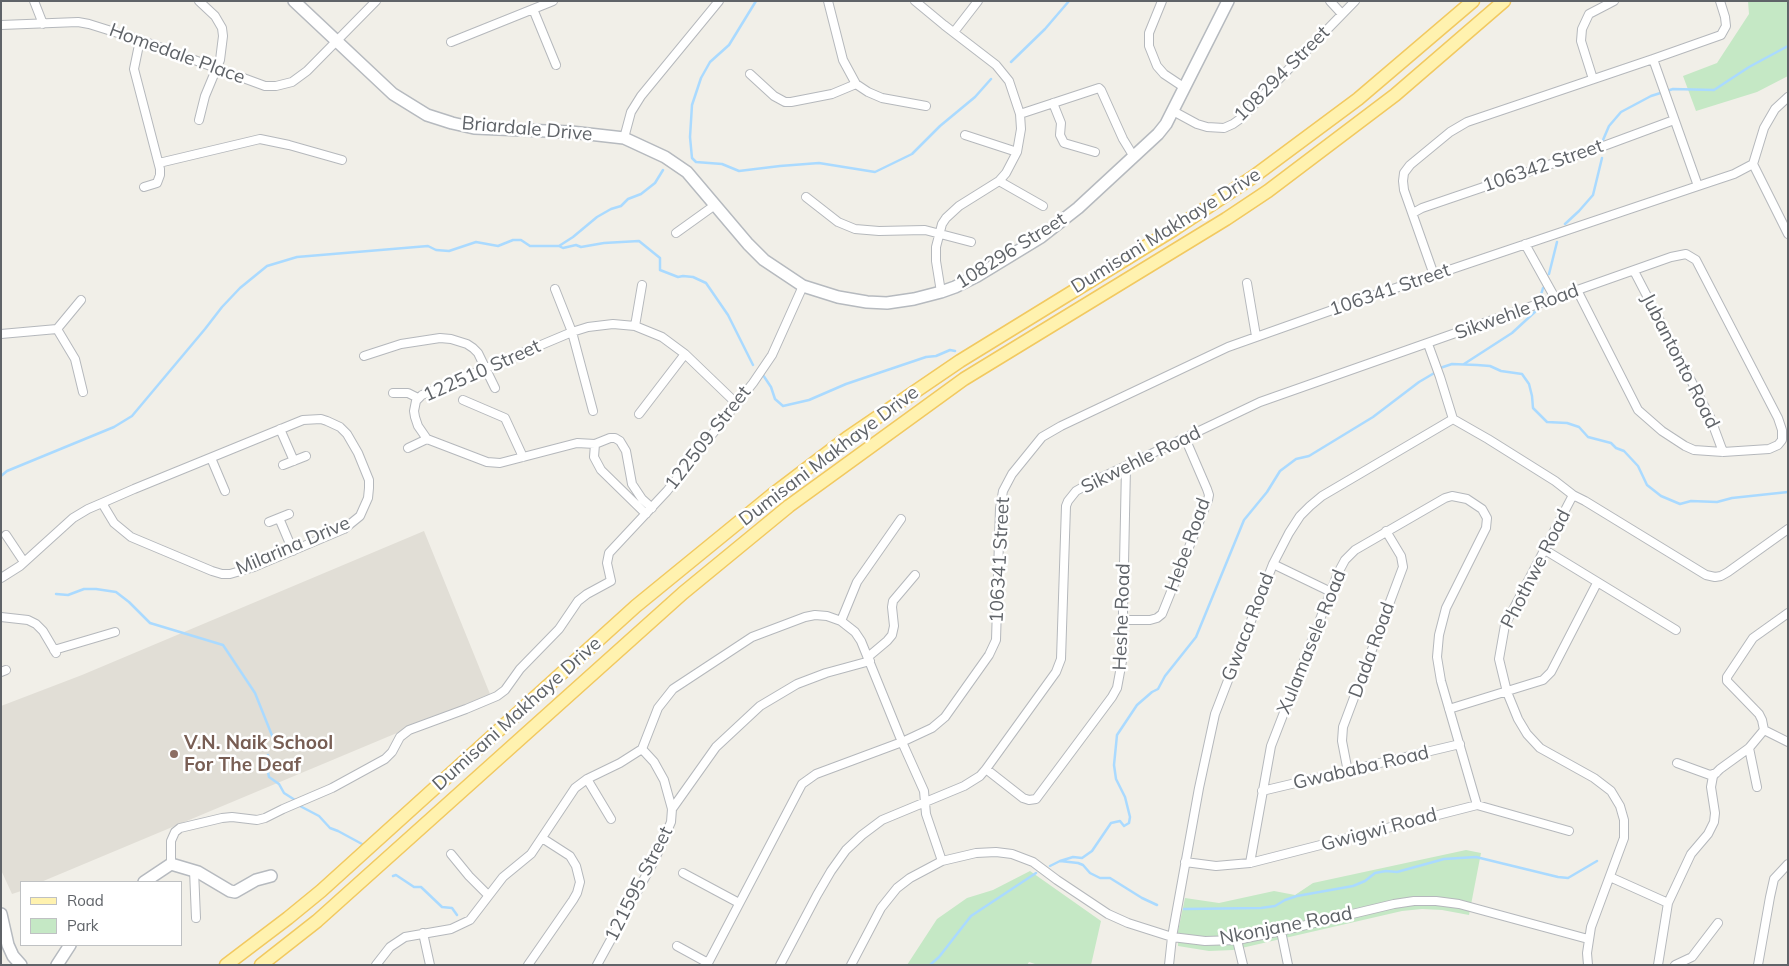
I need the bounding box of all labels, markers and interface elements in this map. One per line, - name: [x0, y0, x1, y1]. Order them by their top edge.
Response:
- street label: Homedale Place: [106, 19, 248, 89]
- street label: 108294 Street: [1229, 21, 1335, 127]
- street label: Briardale Drive: [461, 112, 593, 146]
- street label: 106342 Street: [1480, 135, 1606, 197]
- street label: Dumisani Makhaye Drive: [1067, 163, 1265, 299]
- street label: 108296 Street: [952, 208, 1070, 294]
- street label: 106341 Street: [1327, 259, 1453, 321]
- street label: Sikwehle Road: [1452, 279, 1582, 345]
- street label: Jubantonto Road: [1636, 290, 1724, 432]
- street label: 122510 Street: [420, 335, 544, 407]
- street label: 122509 Street: [660, 381, 756, 495]
- street label: Dumisani Makhaye Drive: [735, 381, 923, 531]
- street label: Sikwehle Road: [1078, 421, 1204, 499]
- street label: Hebe Road: [1161, 495, 1215, 595]
- street label: 106341 Street: [985, 497, 1015, 623]
- street label: Phothwe Road: [1496, 506, 1576, 632]
- street label: Milarina Drive: [233, 512, 353, 580]
- street label: Heshe Road: [1109, 563, 1135, 671]
- street label: Xulamasele Road: [1273, 567, 1351, 717]
- street label: Gwaca Road: [1217, 570, 1279, 684]
- street label: Dada Road: [1344, 599, 1400, 701]
- street label: Dumisani Makhaye Drive: [428, 632, 606, 796]
- place label: V.N. Naik School For The Deaf: [184, 732, 333, 776]
- street label: Gwababa Road: [1291, 741, 1431, 795]
- marker: V.N. Naik School For The Deaf: [168, 748, 180, 760]
- street label: Gwigwi Road: [1319, 804, 1439, 856]
- street label: 121595 Street: [600, 823, 678, 945]
- legend: [20, 881, 182, 946]
- text: Road: [67, 891, 104, 910]
- street label: Nkonjane Road: [1218, 902, 1354, 950]
- text: Park: [67, 916, 99, 935]

